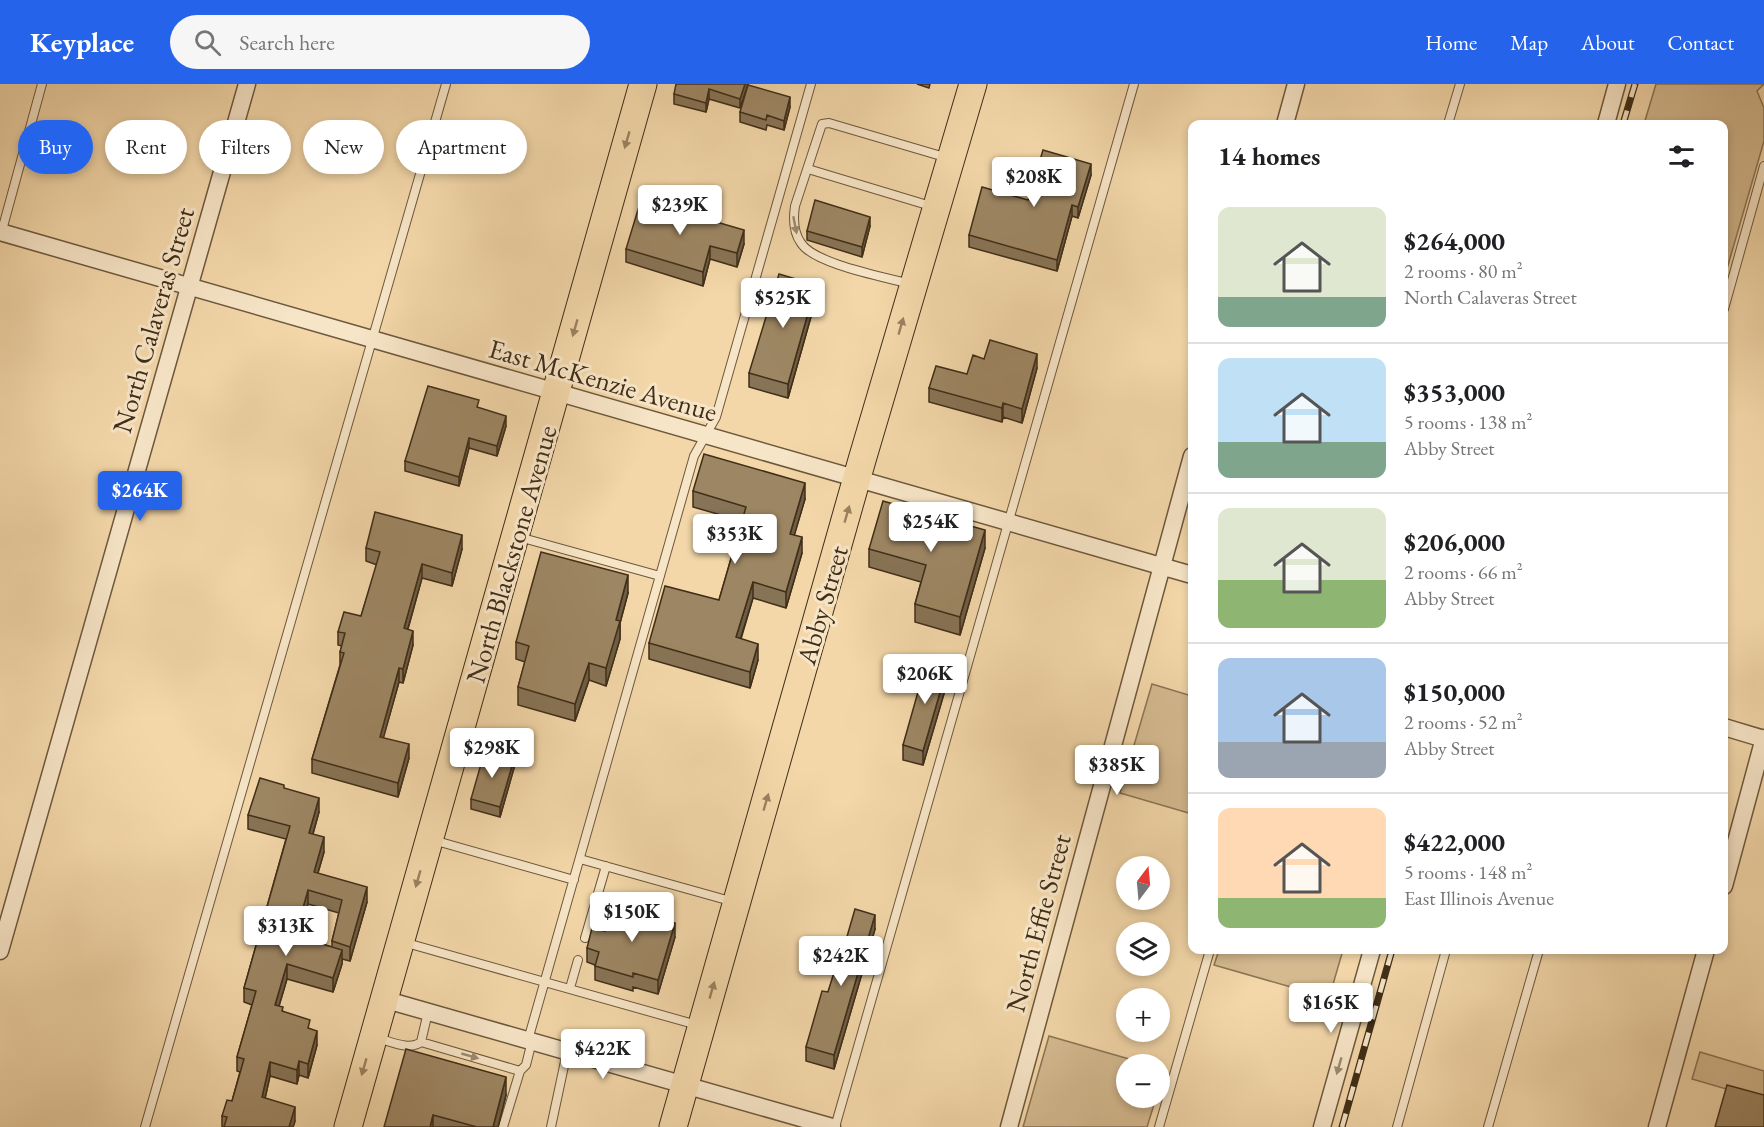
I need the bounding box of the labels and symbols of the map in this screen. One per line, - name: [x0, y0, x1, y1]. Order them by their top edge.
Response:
- one-way arrow: [622, 131, 632, 149]
- pin: $208K: [992, 157, 1076, 208]
- pin: $239K: [638, 185, 722, 236]
- street label: North Calaveras Street: [104, 203, 202, 437]
- one-way arrow: [791, 216, 800, 235]
- pin: $525K: [741, 278, 825, 329]
- one-way arrow: [897, 317, 906, 335]
- one-way arrow: [569, 319, 579, 337]
- street label: East McKenzie Avenue: [485, 331, 721, 429]
- street label: North Blackstone Avenue: [457, 421, 565, 687]
- pin: $264K: [98, 471, 182, 522]
- pin: $254K: [889, 502, 973, 553]
- one-way arrow: [843, 505, 853, 523]
- pin: $353K: [693, 514, 777, 565]
- street label: Abby Street: [788, 541, 856, 670]
- pin: $206K: [883, 654, 967, 705]
- pin: $298K: [450, 728, 534, 779]
- pin: $385K: [1075, 745, 1159, 796]
- one-way arrow: [761, 793, 771, 812]
- street label: North Effie Street: [997, 830, 1079, 1016]
- north arrow: [1116, 856, 1170, 910]
- one-way arrow: [413, 870, 422, 888]
- pin: $150K: [590, 892, 674, 943]
- pin: $313K: [244, 906, 328, 957]
- pin: $242K: [799, 936, 883, 987]
- one-way arrow: [708, 981, 718, 999]
- pin: $165K: [1289, 983, 1373, 1034]
- pin: $422K: [561, 1029, 645, 1080]
- one-way arrow: [462, 1052, 480, 1061]
- one-way arrow: [1334, 1057, 1343, 1075]
- one-way arrow: [359, 1058, 369, 1076]

